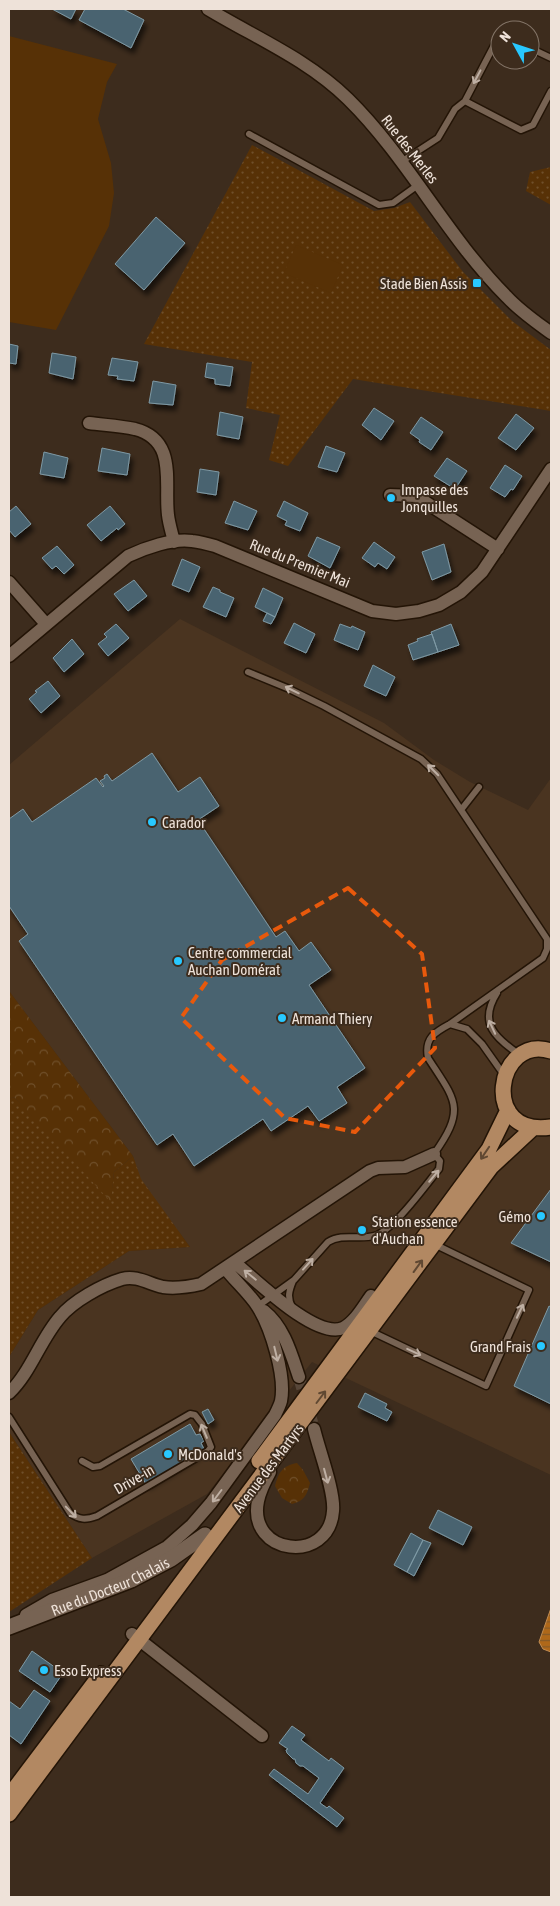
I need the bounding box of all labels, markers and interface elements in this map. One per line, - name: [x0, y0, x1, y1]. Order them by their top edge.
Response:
- north arrow: [490, 20, 540, 70]
- text: N: [496, 28, 514, 45]
- one-way arrow: [472, 69, 481, 84]
- street label: Rue des Merles: [378, 111, 442, 187]
- place label: Stade Bien Assis: [380, 275, 467, 292]
- marker: Stade Bien Assis: [471, 277, 483, 289]
- place label: Impasse des Jonquilles: [401, 481, 468, 515]
- marker: Impasse des Jonquilles: [385, 492, 397, 504]
- street label: Rue du Premier Mai: [247, 535, 353, 591]
- one-way arrow: [285, 685, 300, 695]
- one-way arrow: [427, 764, 439, 776]
- place label: Carador: [162, 814, 206, 831]
- marker: Carador: [146, 816, 158, 828]
- place label: Centre commercial Auchan Domérat: [188, 944, 292, 978]
- marker: Centre commercial Auchan Domérat: [172, 955, 184, 967]
- place label: Armand Thiery: [292, 1010, 372, 1027]
- marker: Armand Thiery: [276, 1012, 288, 1024]
- one-way arrow: [487, 1020, 497, 1035]
- one-way arrow: [480, 1146, 490, 1160]
- one-way arrow: [428, 1170, 439, 1183]
- place label: Gémo: [498, 1208, 531, 1225]
- marker: Gémo: [535, 1210, 547, 1222]
- place label: Station essence d'Auchan: [372, 1213, 458, 1247]
- marker: Station essence d'Auchan: [356, 1224, 368, 1236]
- one-way arrow: [302, 1257, 314, 1270]
- one-way arrow: [412, 1260, 423, 1273]
- one-way arrow: [244, 1270, 257, 1281]
- one-way arrow: [516, 1304, 525, 1319]
- place label: Grand Frais: [470, 1338, 531, 1355]
- marker: Grand Frais: [535, 1340, 547, 1352]
- one-way arrow: [272, 1345, 281, 1361]
- one-way arrow: [406, 1348, 421, 1357]
- one-way arrow: [316, 1390, 326, 1404]
- street label: Avenue des Martyrs: [229, 1420, 307, 1516]
- one-way arrow: [199, 1424, 209, 1439]
- place label: McDonald's: [178, 1446, 242, 1463]
- marker: McDonald's: [162, 1448, 174, 1460]
- street label: Drive-in: [111, 1461, 157, 1497]
- one-way arrow: [322, 1468, 332, 1484]
- one-way arrow: [212, 1489, 222, 1503]
- one-way arrow: [65, 1506, 77, 1518]
- street label: Rue du Docteur Chalais: [49, 1553, 172, 1619]
- place label: Esso Express: [54, 1662, 121, 1679]
- marker: Esso Express: [38, 1664, 50, 1676]

